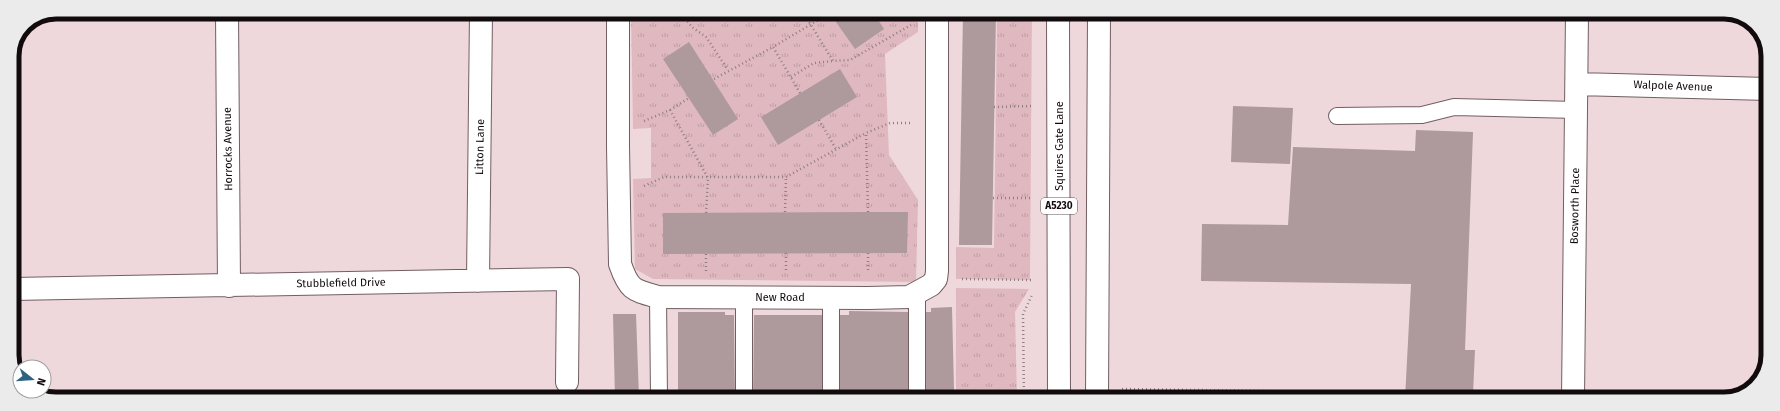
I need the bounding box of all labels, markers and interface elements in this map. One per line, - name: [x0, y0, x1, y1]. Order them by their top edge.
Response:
- street label: Walpole Avenue: [1633, 78, 1713, 94]
- street label: Squires Gate Lane: [1053, 101, 1066, 191]
- street label: Horrocks Avenue: [221, 107, 235, 191]
- street label: Litton Lane: [473, 119, 487, 175]
- street label: Bosworth Place: [1568, 168, 1582, 244]
- road number: A5230: [1041, 198, 1077, 214]
- street label: Stubblefield Drive: [296, 276, 386, 290]
- street label: New Road: [755, 291, 805, 304]
- north arrow: [12, 359, 52, 399]
- text: N: [34, 376, 48, 387]

